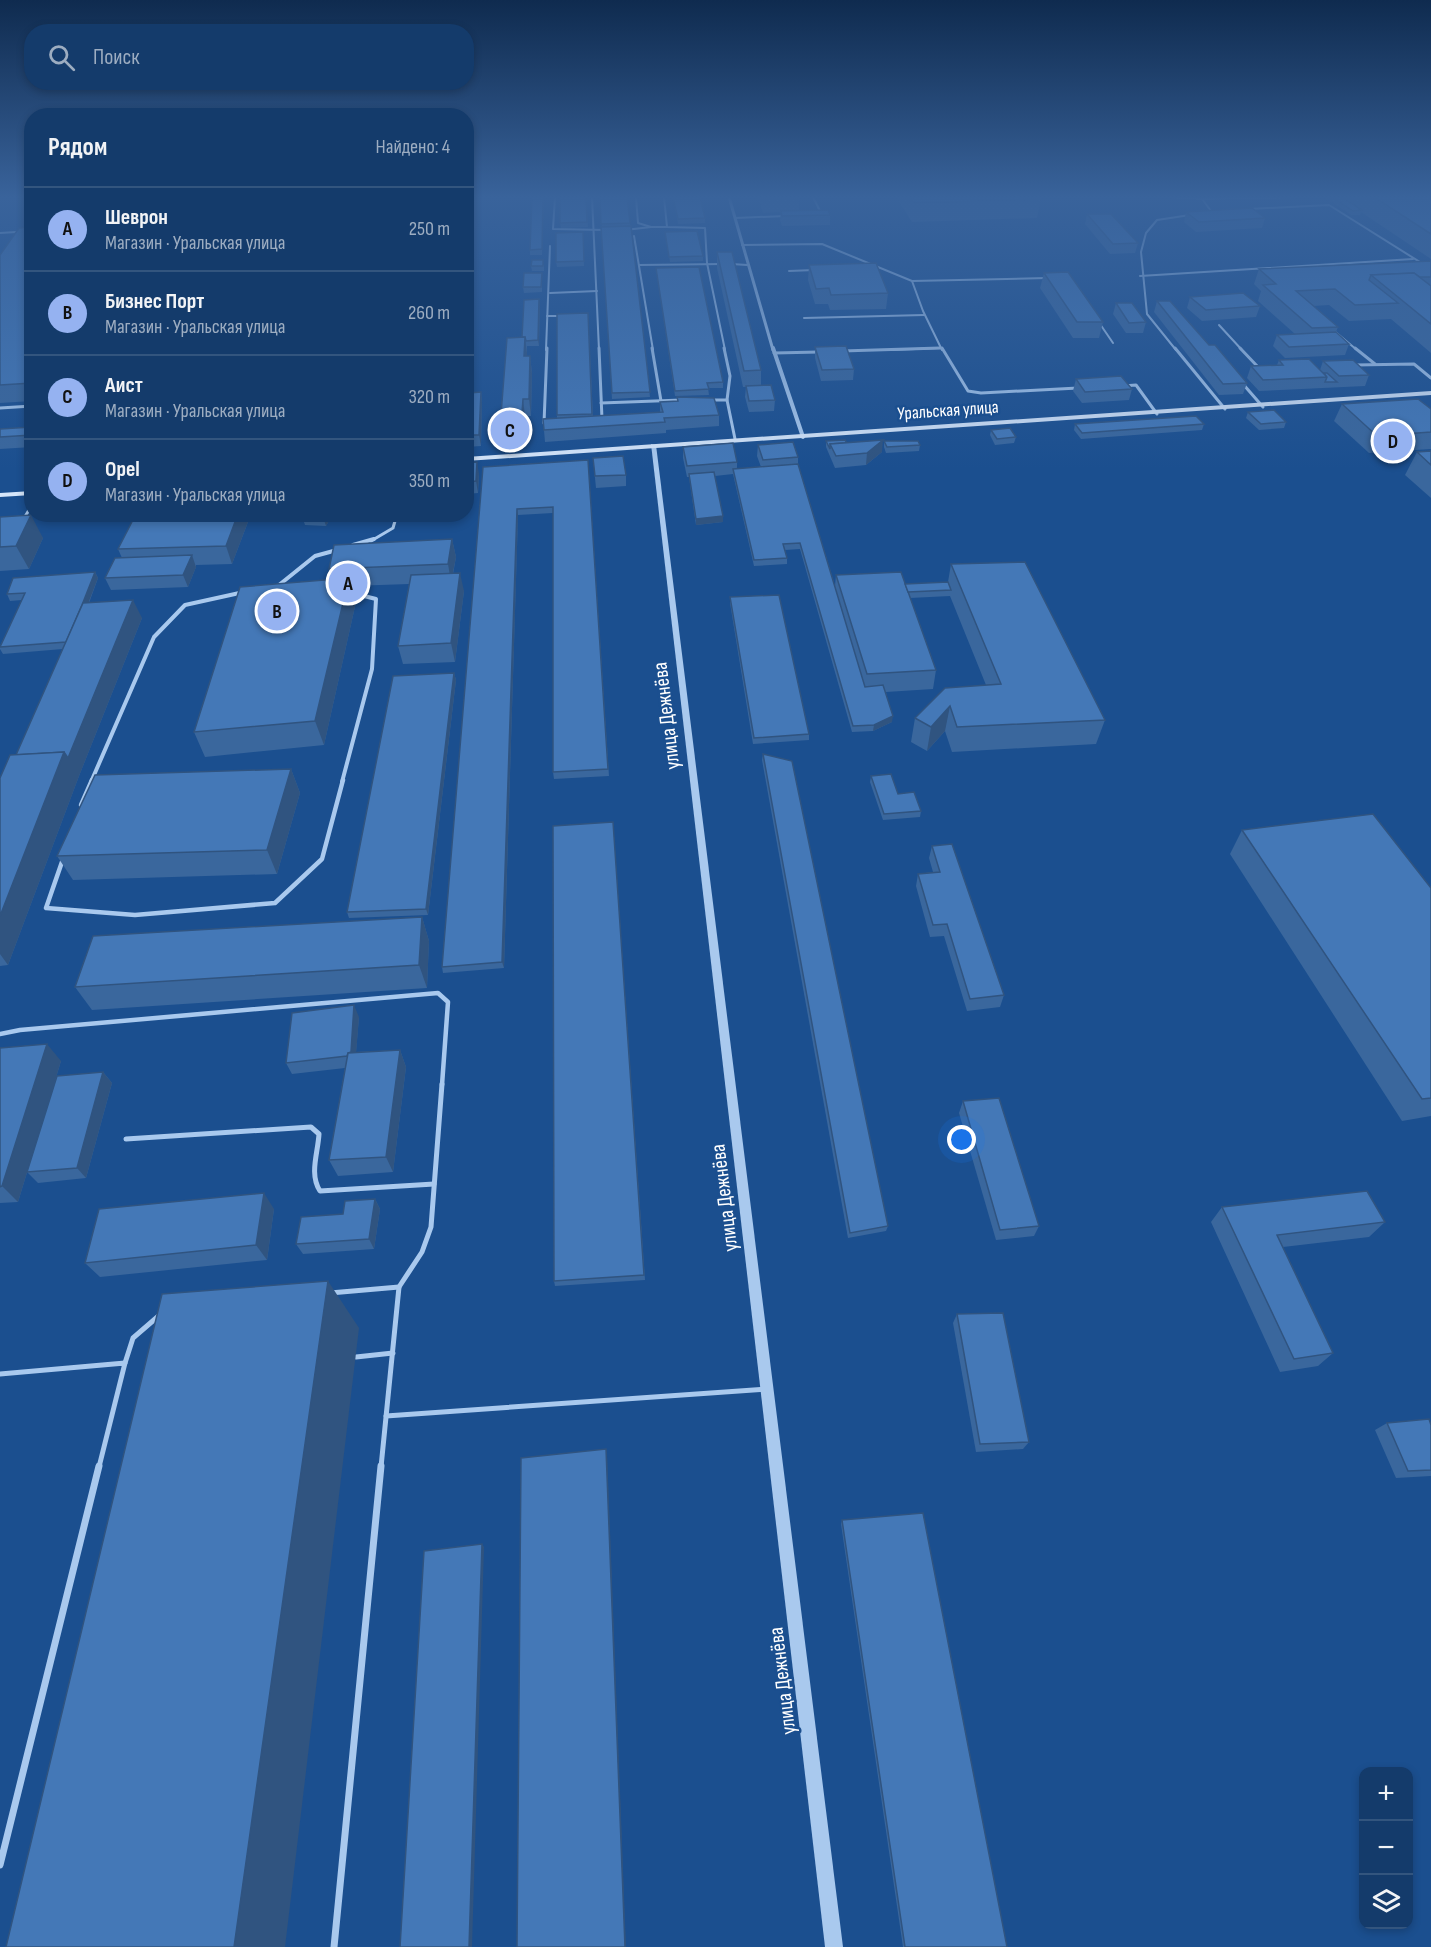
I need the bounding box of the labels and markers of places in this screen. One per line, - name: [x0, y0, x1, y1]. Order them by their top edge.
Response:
- pin: C: [490, 408, 530, 452]
- pin: D: [1374, 418, 1412, 464]
- pin: A: [328, 560, 368, 606]
- pin: B: [258, 588, 296, 634]

